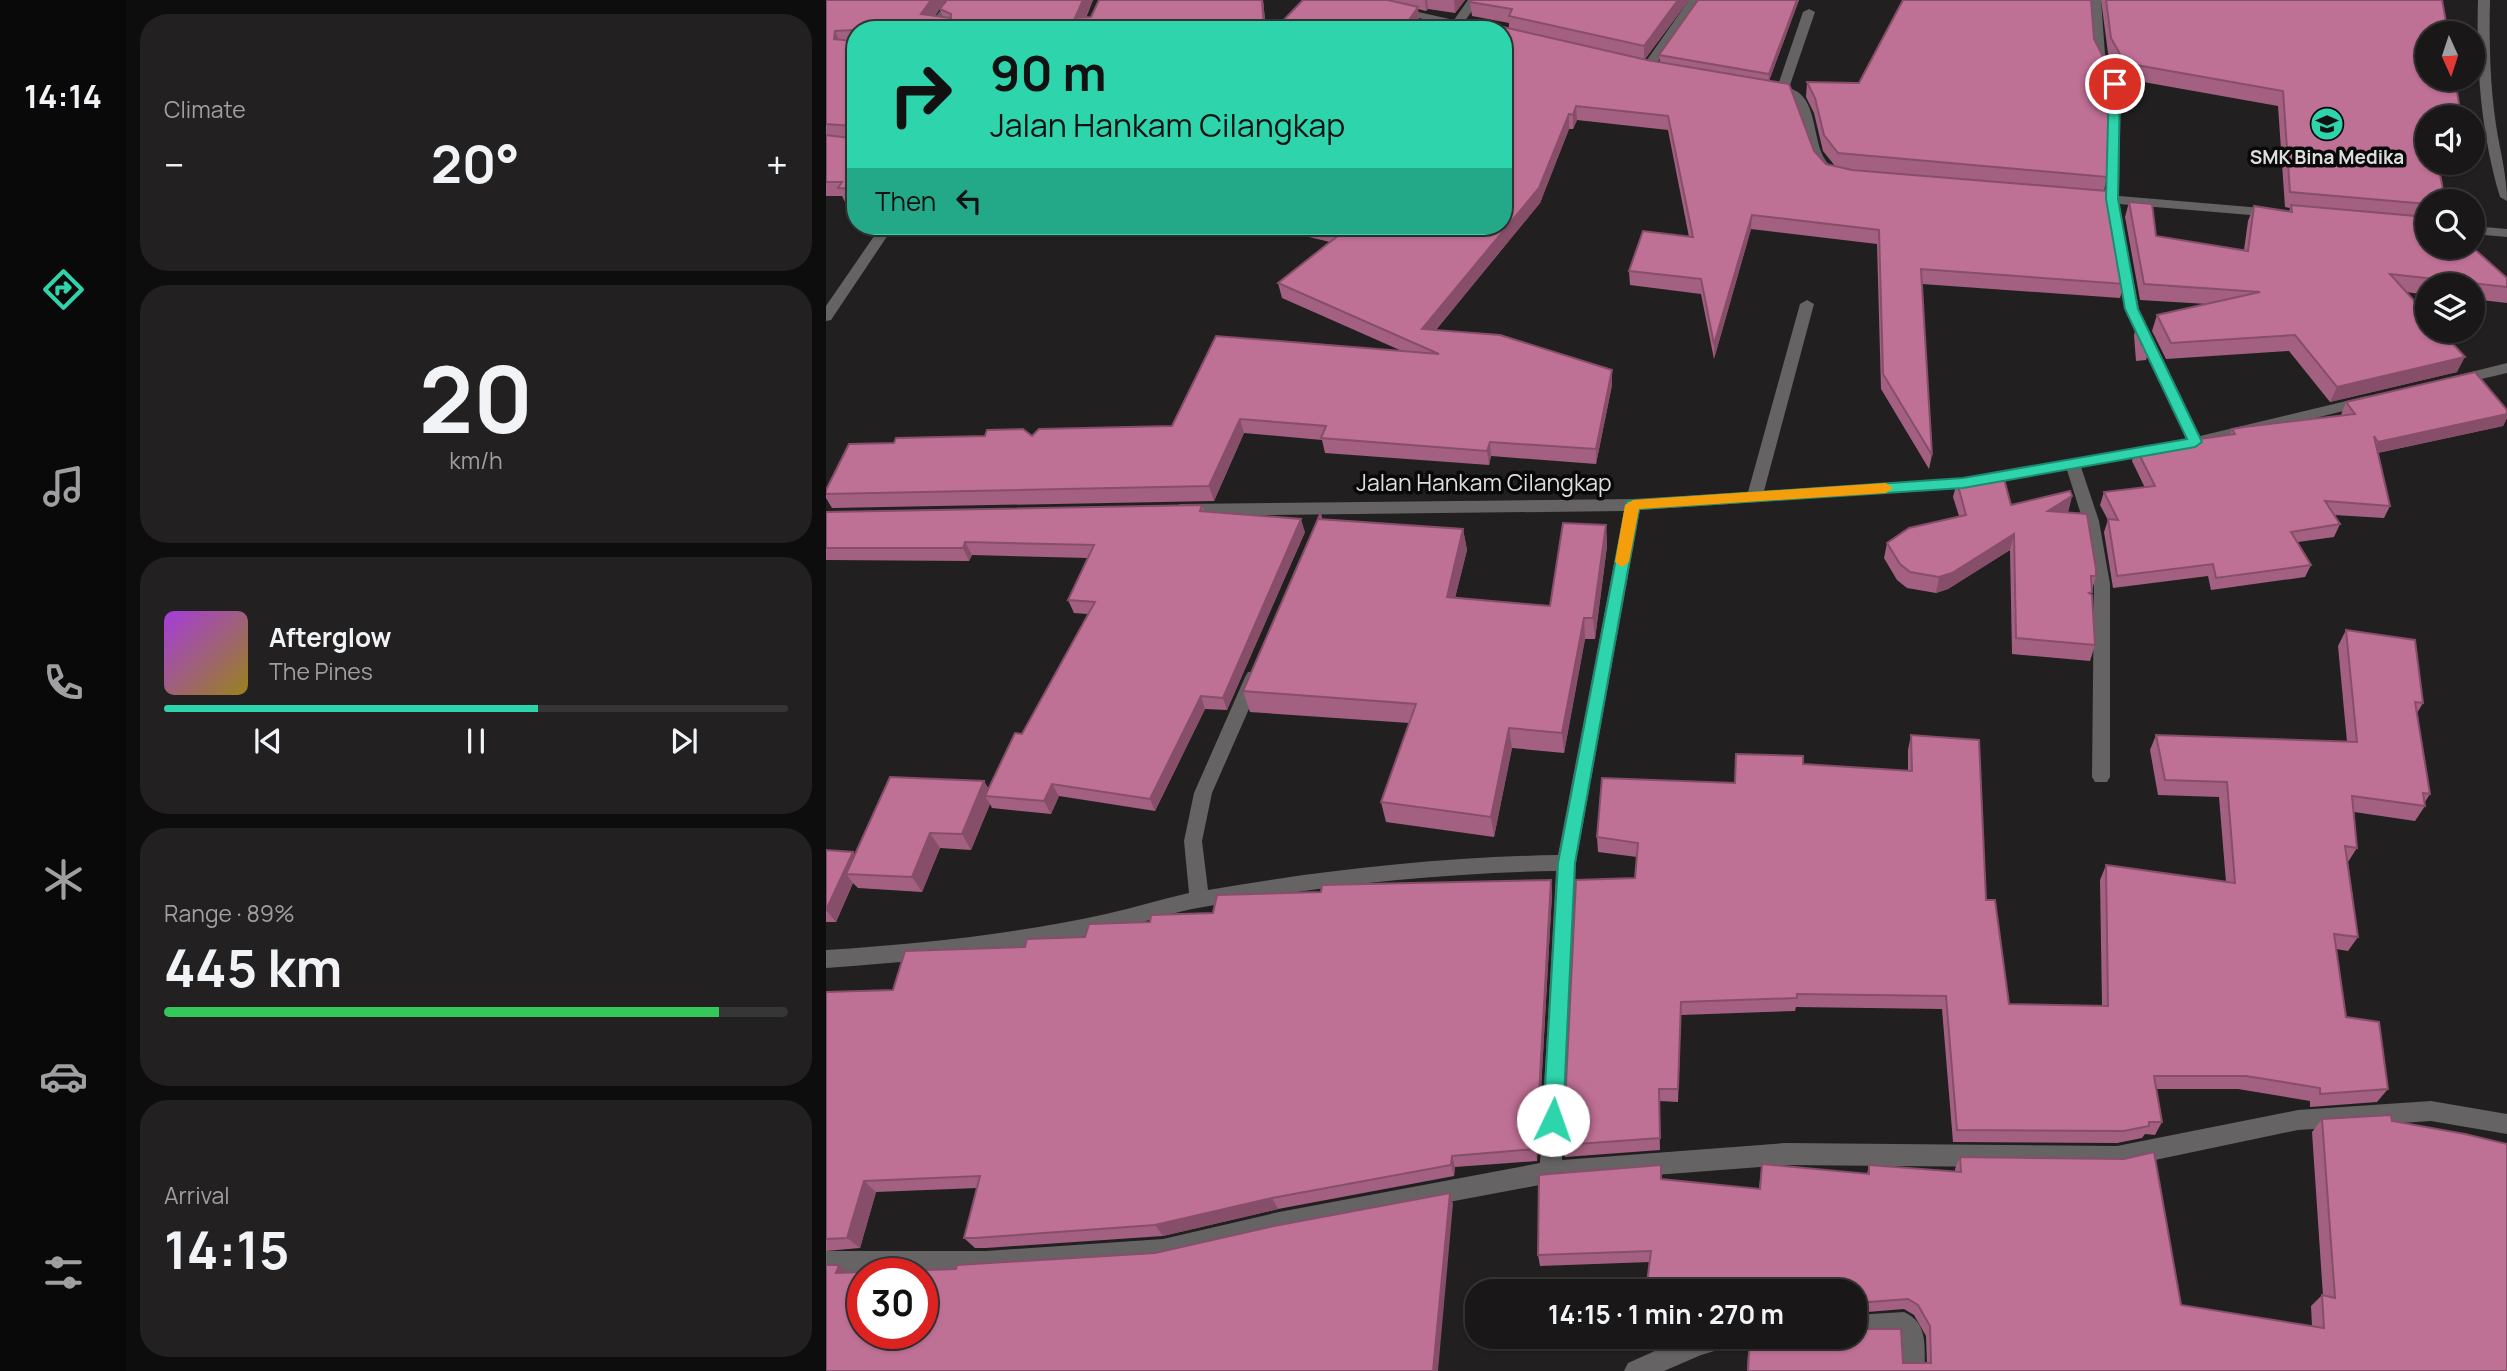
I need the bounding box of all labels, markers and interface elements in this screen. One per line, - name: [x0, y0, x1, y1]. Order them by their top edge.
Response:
- north arrow: [2415, 21, 2485, 91]
- map controls: [2415, 21, 2485, 343]
- text: 90 m: [990, 39, 1107, 106]
- icon: right: [875, 49, 966, 140]
- pin: [2085, 54, 2145, 114]
- icon: arrive: [2096, 65, 2134, 103]
- text: 14:14: [24, 74, 102, 118]
- text: Climate: [164, 93, 246, 125]
- text: Jalan Hankam Cilangkap: [990, 103, 1345, 147]
- school or university icon: SMK Bina Medika: [2308, 105, 2346, 143]
- button: sound: [2415, 105, 2485, 175]
- text: 20°: [431, 128, 520, 199]
- text: −: [164, 138, 185, 190]
- text: +: [766, 138, 788, 190]
- place label: SMK Bina Medika: [2250, 144, 2404, 170]
- icon: left: [950, 182, 988, 220]
- text: Then: [875, 183, 936, 219]
- button: search: [2415, 189, 2485, 259]
- icon: directions: [39, 265, 88, 314]
- button: layers: [2415, 273, 2485, 343]
- text: 20: [419, 336, 533, 460]
- text: km/h: [449, 444, 503, 476]
- icon: music: [39, 462, 88, 511]
- street label: Jalan Hankam Cilangkap: [1356, 466, 1612, 498]
- text: Afterglow: [269, 619, 391, 655]
- text: The Pines: [269, 655, 373, 687]
- icon: phone: [39, 658, 88, 707]
- icon: previous: [249, 722, 287, 760]
- icon: pause: [457, 722, 495, 760]
- icon: next: [665, 722, 703, 760]
- icon: climate: [39, 855, 88, 904]
- text: Range · 89%: [164, 897, 295, 929]
- text: 445 km: [164, 932, 342, 1003]
- icon: car: [39, 1052, 88, 1101]
- position arrow: [1516, 1083, 1590, 1157]
- text: Arrival: [164, 1179, 230, 1211]
- text: 14:15: [164, 1214, 289, 1285]
- icon: filters: [39, 1248, 88, 1297]
- speed limit sign: 30: [847, 1258, 938, 1349]
- text: 14:15 · 1 min · 270 m: [1548, 1296, 1784, 1332]

